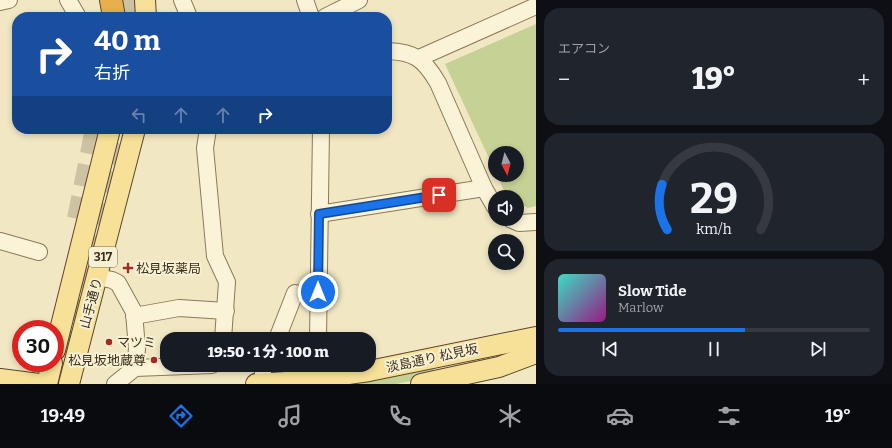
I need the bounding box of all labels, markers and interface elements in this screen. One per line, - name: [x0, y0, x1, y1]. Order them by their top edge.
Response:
- text: 40 m: [94, 24, 161, 57]
- icon: right: [28, 28, 80, 80]
- text: エアコン: [558, 41, 610, 56]
- text: 19°: [692, 61, 736, 97]
- text: 右折: [94, 62, 130, 84]
- text: −: [558, 66, 570, 93]
- text: +: [857, 66, 870, 93]
- icon: left: [128, 104, 150, 126]
- icon: ahead: [170, 104, 192, 126]
- icon: ahead: [212, 104, 234, 126]
- icon: right: [254, 104, 276, 126]
- north arrow: [488, 146, 524, 182]
- map controls: [488, 146, 524, 270]
- text: 29: [690, 174, 738, 224]
- pin: [422, 178, 456, 212]
- icon: arrive: [428, 184, 450, 206]
- button: sound: [488, 190, 524, 226]
- text: km/h: [696, 221, 732, 238]
- button: search: [488, 234, 524, 270]
- road number: 317: [89, 247, 117, 267]
- place label: 松見坂薬局: [136, 261, 201, 276]
- marker: 松見坂薬局: [123, 263, 133, 273]
- position arrow: [297, 271, 339, 313]
- street label: 山手通り: [77, 276, 105, 330]
- text: Slow Tide: [618, 282, 686, 300]
- text: Marlow: [618, 300, 663, 315]
- speed limit sign: 30: [12, 320, 64, 372]
- place label: マツミ: [117, 335, 156, 350]
- marker: マツミ: [104, 337, 114, 347]
- icon: previous: [599, 338, 621, 360]
- icon: pause: [703, 338, 725, 360]
- icon: next: [807, 338, 829, 360]
- street label: 淡島通り 松見坂: [385, 341, 479, 375]
- text: 19:50 · 1 分 · 100 m: [207, 343, 329, 361]
- place label: 松見坂地蔵尊: [68, 353, 146, 368]
- marker: 松見坂地蔵尊: [149, 355, 159, 365]
- icon: directions: [167, 402, 195, 430]
- icon: music: [276, 402, 304, 430]
- icon: phone: [386, 402, 414, 430]
- icon: climate: [496, 402, 524, 430]
- icon: car: [606, 402, 634, 430]
- icon: filters: [715, 402, 743, 430]
- text: 19:49: [41, 405, 85, 427]
- text: 19°: [825, 405, 851, 427]

